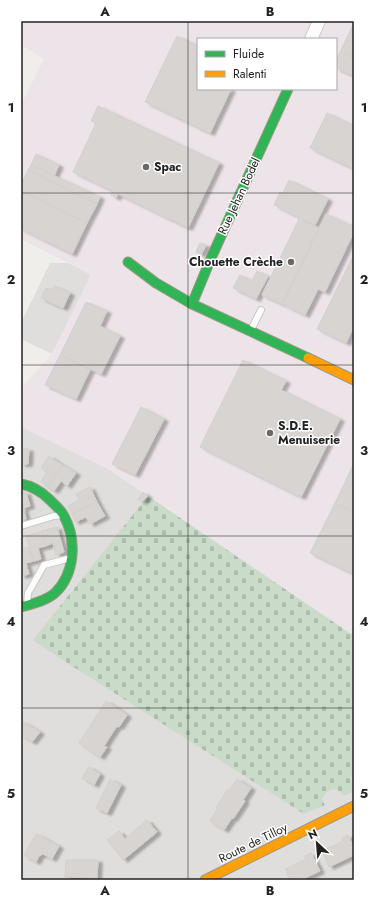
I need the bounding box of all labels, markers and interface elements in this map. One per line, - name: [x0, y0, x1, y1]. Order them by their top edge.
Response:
- text: A: [99, 2, 110, 21]
- text: B: [266, 2, 275, 21]
- legend: [197, 38, 337, 90]
- text: Fluide: [233, 45, 264, 63]
- text: Ralenti: [233, 65, 267, 83]
- text: 1: [8, 98, 14, 117]
- text: 1: [361, 98, 367, 117]
- street label: Rue Jehan Bodel: [213, 155, 265, 237]
- place label: Spac: [154, 158, 181, 176]
- marker: Spac: [141, 162, 151, 172]
- place label: Chouette Crèche: [189, 253, 283, 271]
- marker: Chouette Crèche: [286, 257, 296, 267]
- text: 2: [7, 270, 15, 289]
- text: 2: [360, 270, 368, 289]
- place label: S.D.E. Menuiserie: [278, 417, 340, 449]
- marker: S.D.E. Menuiserie: [265, 428, 275, 438]
- text: 3: [7, 441, 15, 460]
- text: 3: [360, 441, 368, 460]
- text: 4: [6, 612, 16, 631]
- text: 4: [359, 612, 369, 631]
- text: 5: [7, 784, 15, 803]
- text: 5: [360, 784, 368, 803]
- street label: Route de Tilloy: [215, 818, 291, 867]
- north arrow: [297, 823, 337, 863]
- text: N: [305, 825, 320, 843]
- text: A: [99, 881, 110, 900]
- text: B: [266, 881, 275, 900]

